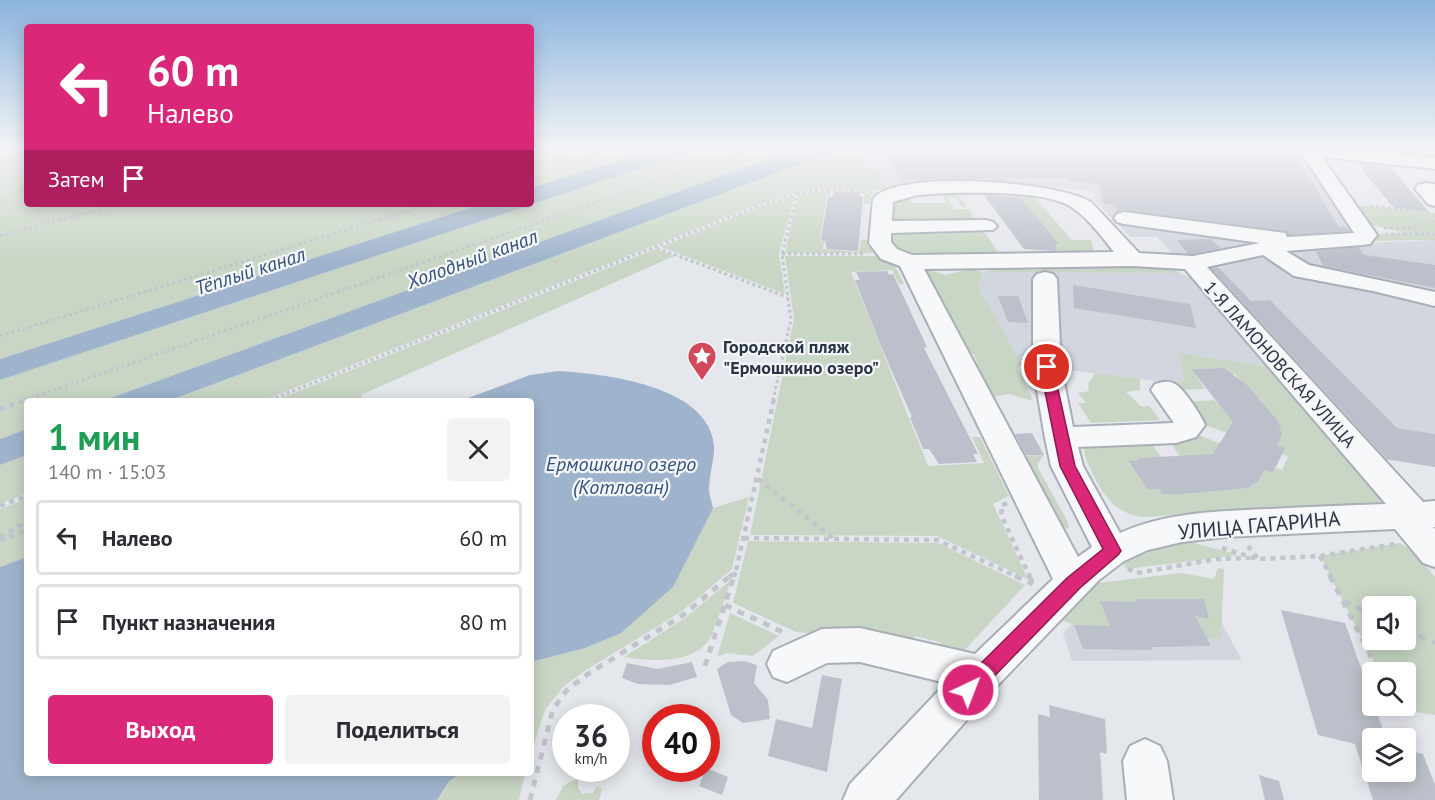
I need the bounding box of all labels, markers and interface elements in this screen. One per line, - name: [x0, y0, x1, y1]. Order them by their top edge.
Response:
- text: 60 m: [147, 43, 239, 98]
- icon: left: [48, 48, 126, 126]
- text: Налево: [147, 96, 234, 130]
- icon: arrive: [117, 162, 150, 195]
- text: Затем: [48, 165, 105, 193]
- water label: Холодный канал: [402, 223, 541, 295]
- water label: Тёплый канал: [191, 241, 309, 301]
- street label: 1-Я ЛАМОНОВСКАЯ УЛИЦА: [1199, 276, 1361, 452]
- place label: Городской пляж "Ермошкино озеро": [723, 335, 879, 379]
- place icon: Городской пляж "Ермошкино озеро": [686, 340, 718, 382]
- pin: [1021, 341, 1072, 392]
- icon: arrive: [1030, 350, 1063, 383]
- text: 1 мин: [48, 413, 140, 460]
- button: close: [447, 418, 510, 481]
- water label: Ермошкино озеро (Котлован): [546, 451, 696, 500]
- text: 140 m · 15:03: [48, 459, 166, 485]
- street label: УЛИЦА ГАГАРИНА: [1177, 504, 1342, 546]
- icon: left: [51, 521, 84, 554]
- text: Налево: [102, 524, 173, 552]
- text: 60 m: [459, 524, 507, 552]
- map controls: [1362, 596, 1416, 782]
- button: sound: [1362, 596, 1416, 650]
- icon: arrive: [51, 605, 84, 638]
- text: Пункт назначения: [102, 608, 275, 636]
- text: 80 m: [459, 608, 507, 636]
- position arrow: [936, 658, 1000, 722]
- button: search: [1362, 662, 1416, 716]
- button: Выход: [48, 695, 273, 764]
- button: Поделиться: [285, 695, 510, 764]
- speed limit sign: 40: [642, 704, 720, 782]
- text: 36: [574, 716, 608, 755]
- button: layers: [1362, 728, 1416, 782]
- text: km/h: [575, 749, 607, 768]

